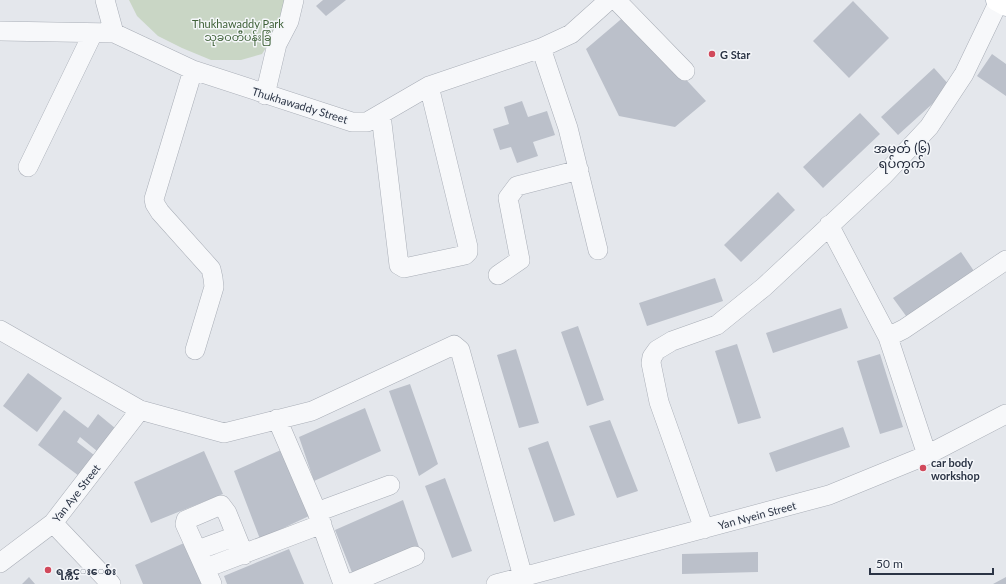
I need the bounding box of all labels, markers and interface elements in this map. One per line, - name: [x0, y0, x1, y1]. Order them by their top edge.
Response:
- park label: Thukhawaddy Park သုခဝတီပန်းခြံ: [192, 17, 284, 46]
- place label: G Star: [720, 48, 751, 61]
- marker: G Star: [707, 49, 717, 59]
- street label: Thukhawaddy Street: [251, 84, 349, 126]
- district label: အမှတ် (၆) ရပ်ကွက်: [874, 140, 930, 174]
- place label: car body workshop: [931, 456, 980, 482]
- street label: Yan Aye Street: [49, 461, 103, 524]
- marker: car body workshop: [918, 463, 928, 473]
- street label: Yan Nyein Street: [717, 498, 797, 532]
- scale bar: [870, 550, 993, 576]
- text: 50 m: [876, 556, 903, 571]
- place label: ရန္ကင္းေစ်း: [56, 564, 116, 580]
- marker: ရန္ကင္းေစ်း: [43, 565, 53, 575]

